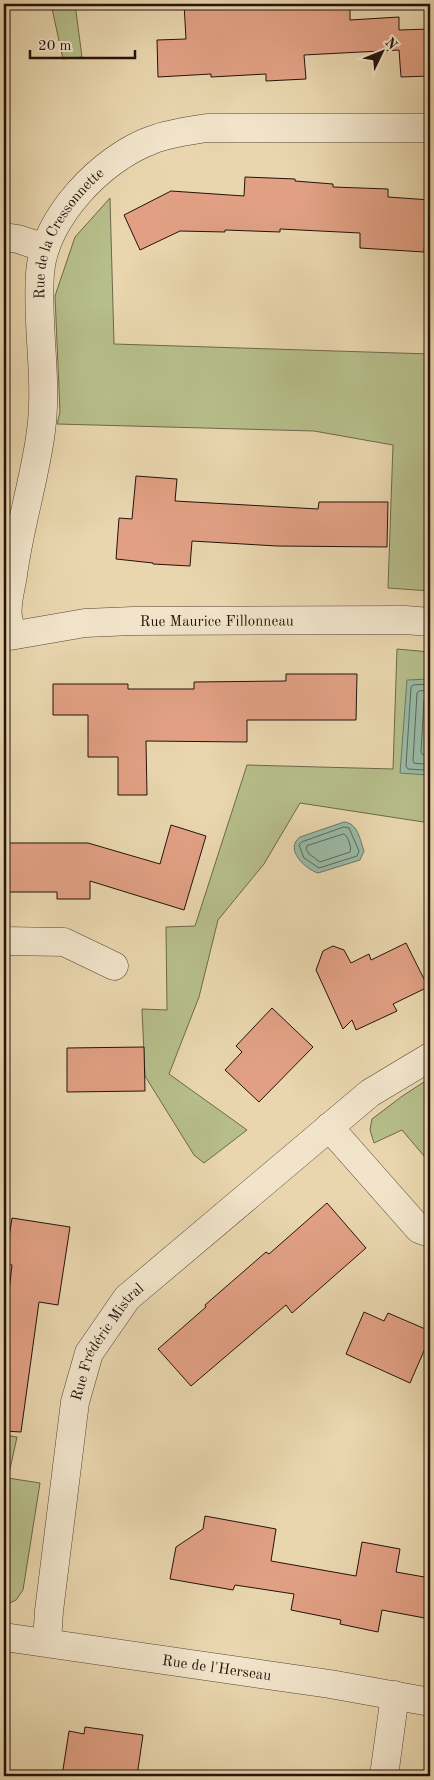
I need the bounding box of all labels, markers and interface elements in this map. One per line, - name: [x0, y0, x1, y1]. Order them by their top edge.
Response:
- scale bar: [30, 28, 135, 60]
- north arrow: [356, 28, 406, 78]
- text: N: [382, 35, 400, 53]
- text: 20 m: [38, 39, 72, 54]
- street label: Rue de la Cressonnette: [33, 166, 107, 299]
- street label: Rue Maurice Fillonneau: [140, 614, 294, 630]
- street label: Rue Frédéric Mistral: [70, 1281, 147, 1403]
- street label: Rue de l'Herseau: [161, 1654, 272, 1684]

